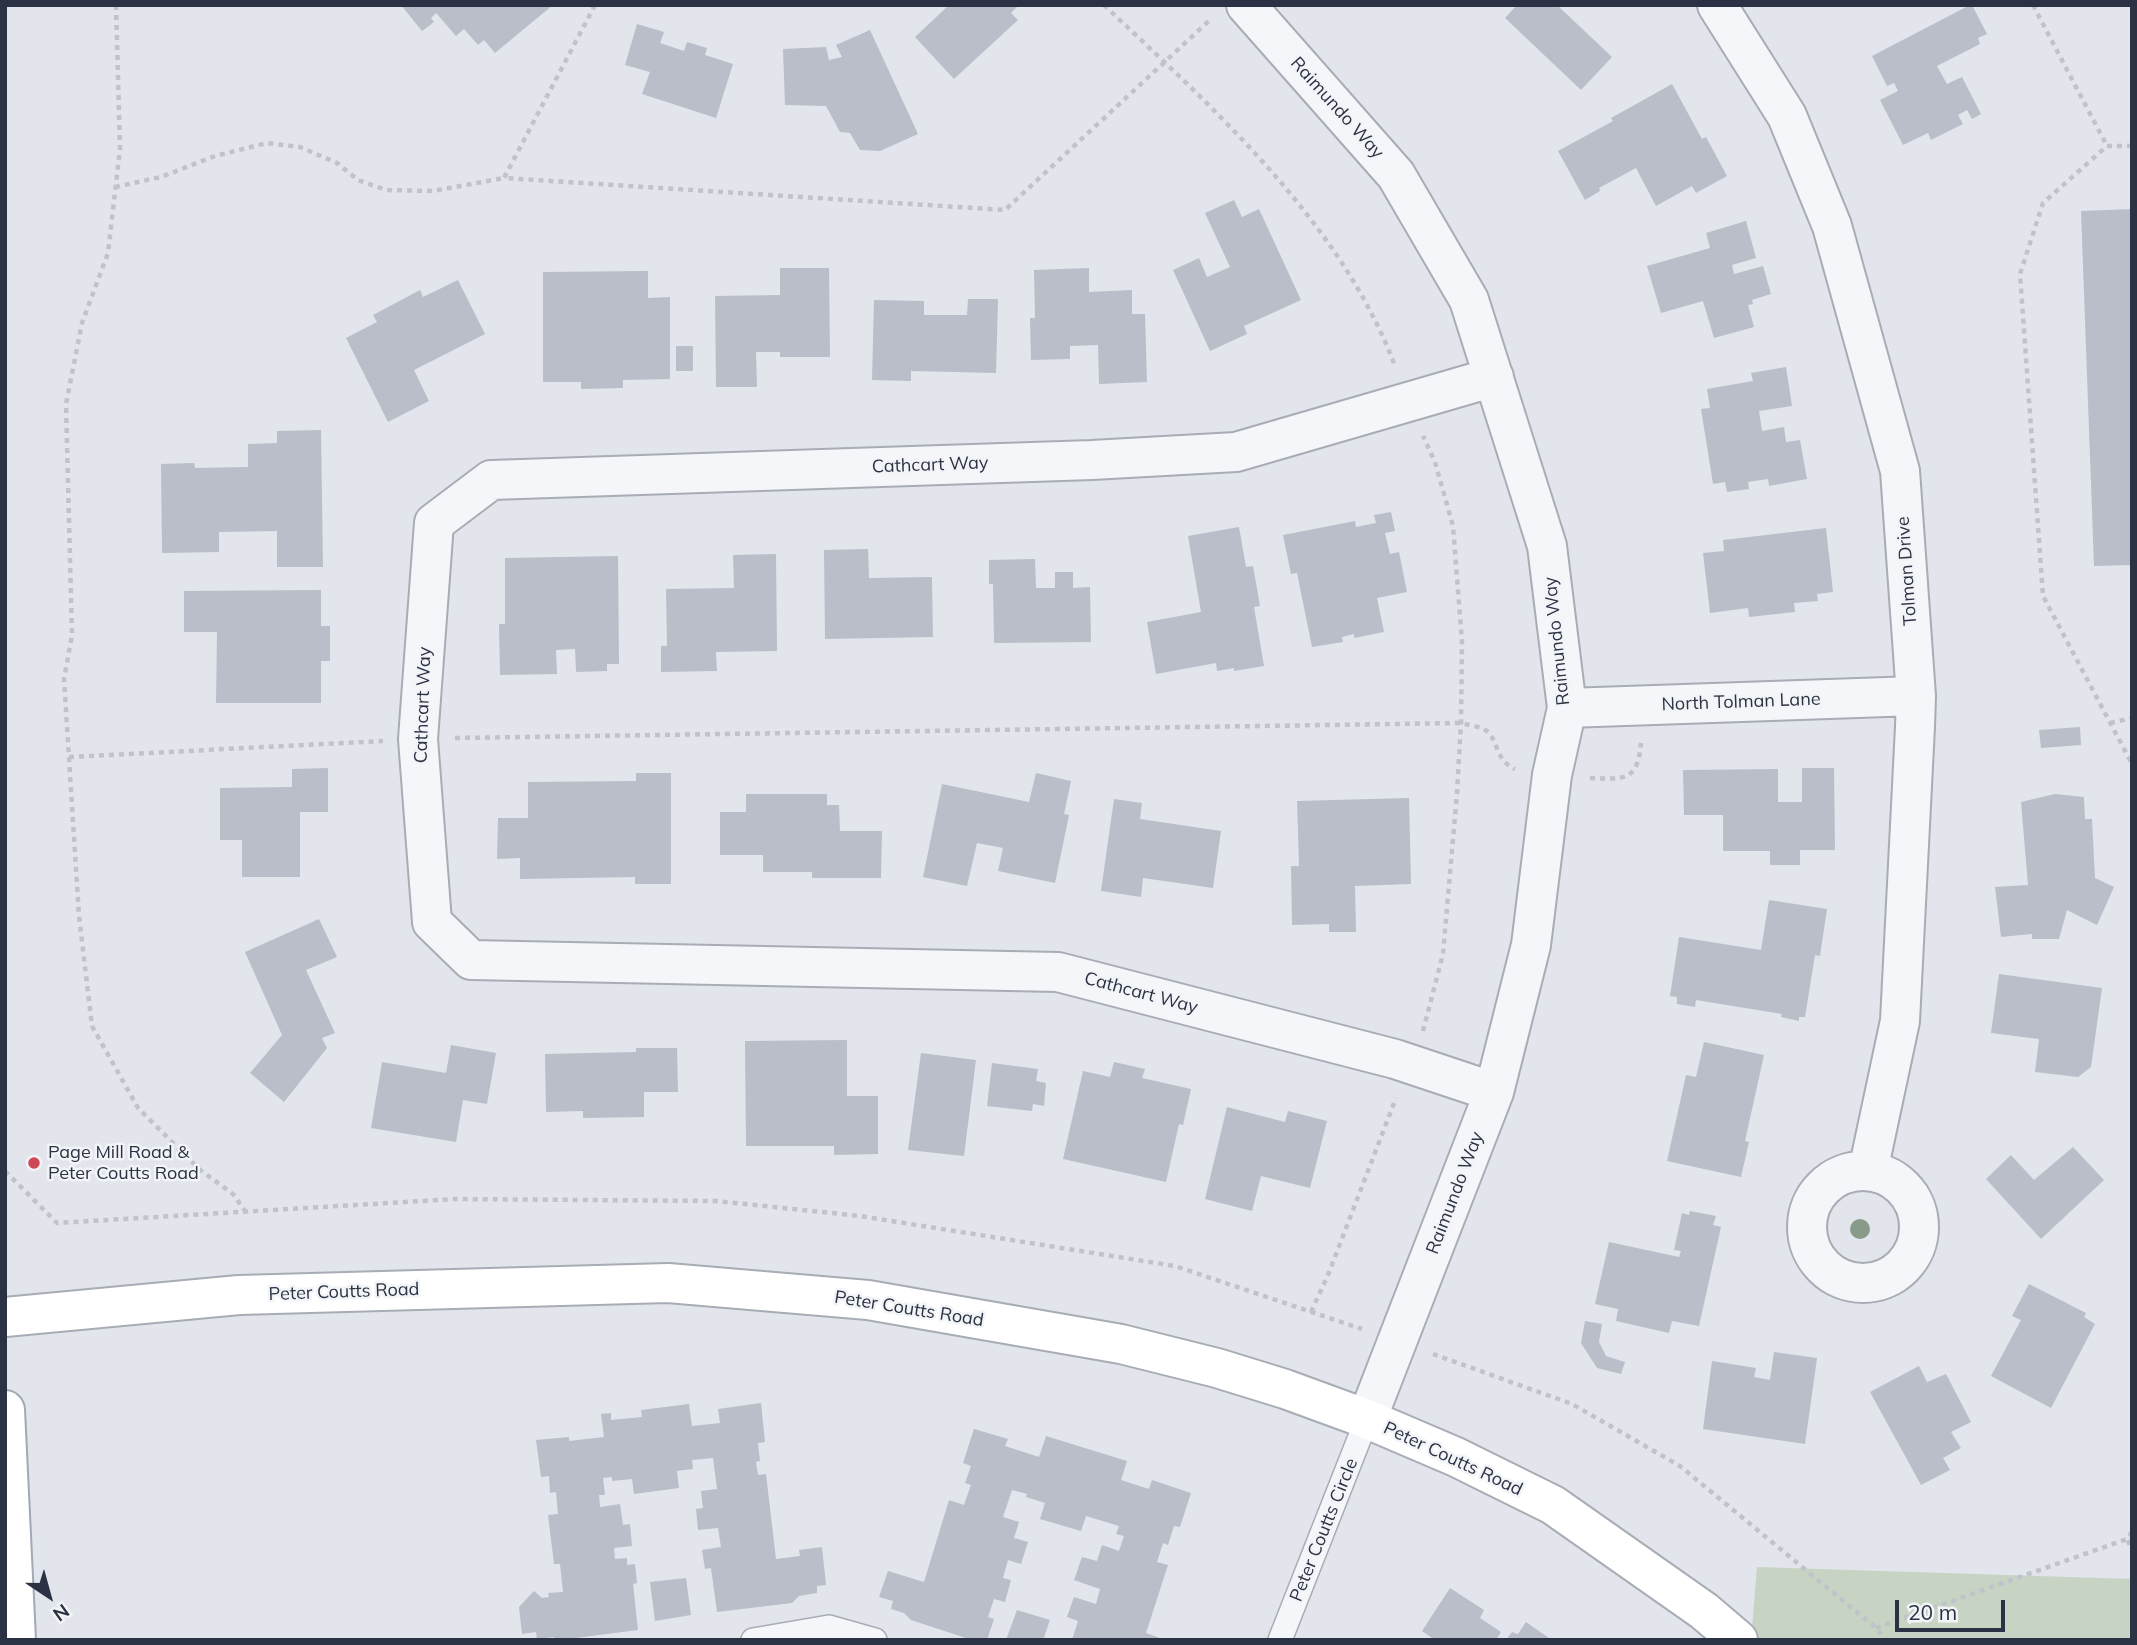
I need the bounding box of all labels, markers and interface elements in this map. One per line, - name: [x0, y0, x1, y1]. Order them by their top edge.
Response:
- street label: Raimundo Way: [1286, 53, 1388, 163]
- street label: Cathcart Way: [871, 452, 989, 478]
- street label: Tolman Drive: [1892, 516, 1922, 626]
- street label: Raimundo Way: [1540, 576, 1574, 706]
- street label: Cathcart Way: [410, 646, 436, 764]
- street label: North Tolman Lane: [1661, 688, 1821, 716]
- street label: Cathcart Way: [1082, 967, 1200, 1019]
- street label: Raimundo Way: [1422, 1129, 1488, 1257]
- place label: Page Mill Road & Peter Coutts Road: [48, 1142, 199, 1184]
- marker: Page Mill Road & Peter Coutts Road: [26, 1155, 42, 1171]
- street label: Peter Coutts Road: [268, 1279, 420, 1305]
- street label: Peter Coutts Road: [833, 1287, 985, 1331]
- street label: Peter Coutts Road: [1380, 1417, 1526, 1501]
- street label: Peter Coutts Circle: [1285, 1455, 1363, 1605]
- north arrow: [14, 1561, 84, 1631]
- scale bar: [1899, 1586, 2009, 1630]
- text: N: [48, 1599, 74, 1627]
- text: 20 m: [1908, 1599, 1957, 1625]

